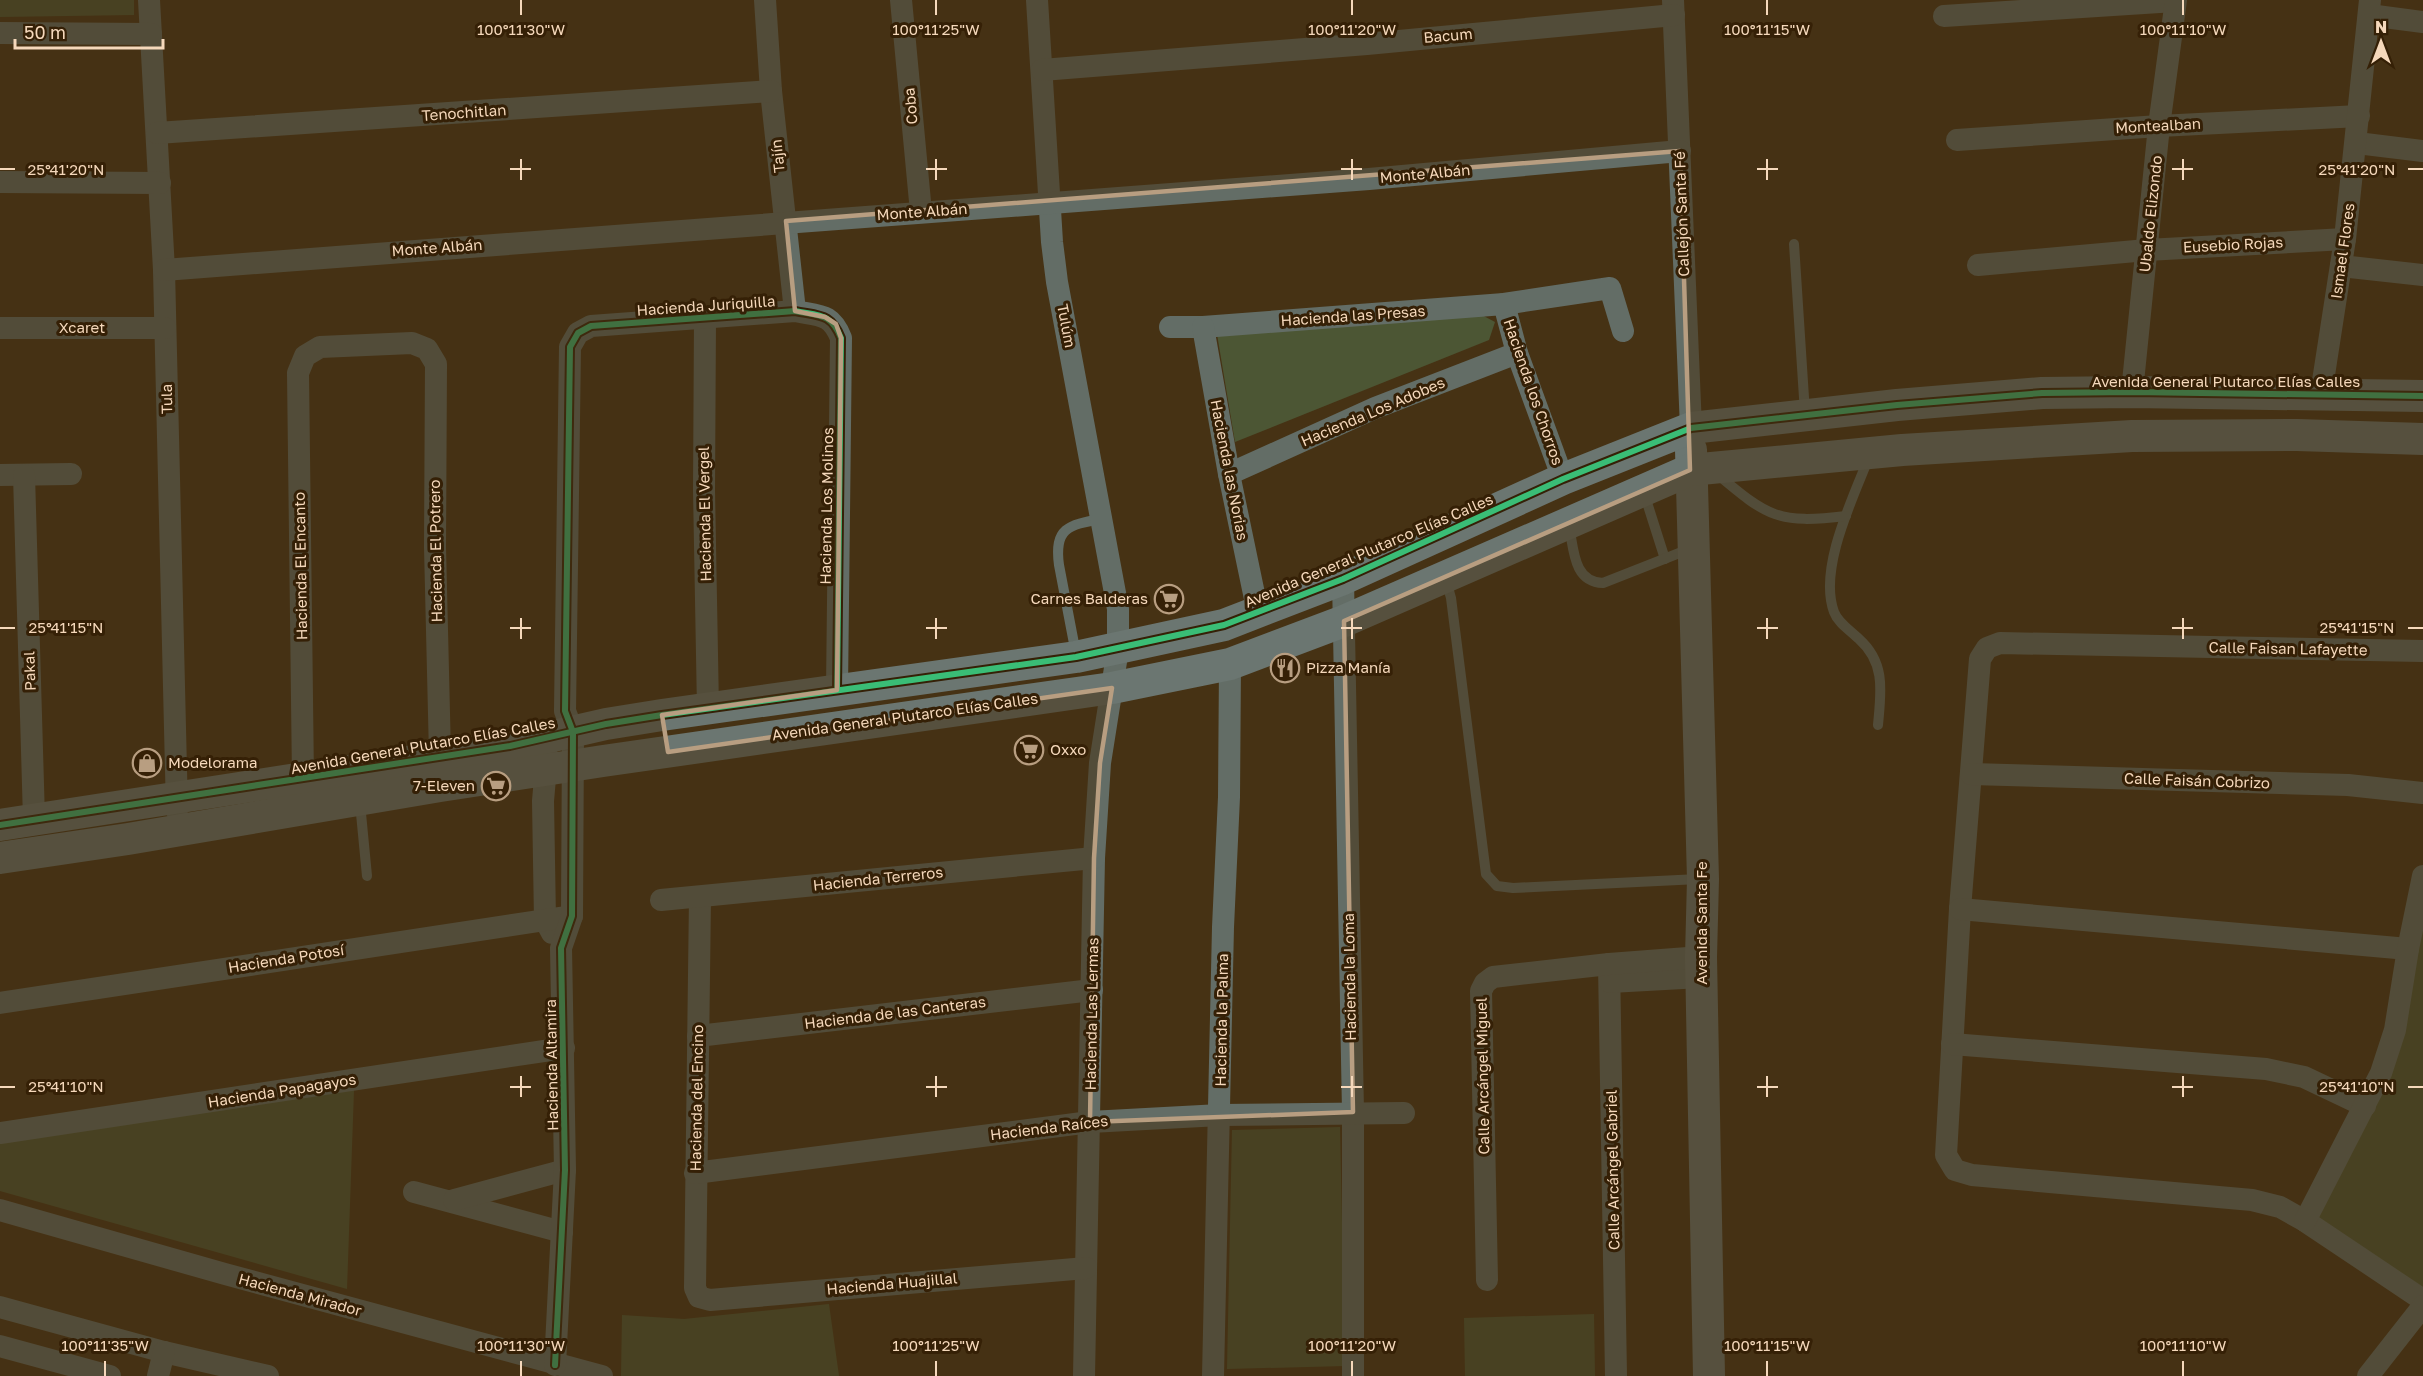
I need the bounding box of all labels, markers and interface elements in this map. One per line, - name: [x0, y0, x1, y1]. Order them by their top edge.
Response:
- scale bar: [15, 12, 164, 50]
- north arrow: [2351, 12, 2411, 72]
- text: N: [2375, 17, 2387, 37]
- text: 100°11'30"W: [477, 20, 565, 38]
- text: 100°11'25"W: [892, 20, 980, 38]
- text: 100°11'20"W: [1308, 20, 1396, 38]
- text: 100°11'15"W: [1724, 20, 1810, 38]
- text: 100°11'10"W: [2140, 20, 2226, 38]
- text: 50 m: [24, 21, 66, 43]
- street label: Bacum: [1423, 24, 1473, 46]
- street label: Coba: [899, 87, 921, 125]
- street label: Tenochitlan: [421, 100, 507, 124]
- street label: Montealban: [2115, 114, 2201, 136]
- street label: Tajín: [766, 138, 788, 174]
- street label: Callejón Santa Fé: [1670, 151, 1692, 277]
- street label: Ubaldo Elizondo: [2135, 155, 2165, 273]
- text: 25°41'20"N: [28, 160, 104, 178]
- street label: Monte Albán: [1379, 160, 1471, 186]
- text: 25°41'20"N: [2319, 160, 2395, 178]
- street label: Monte Albán: [876, 199, 968, 223]
- street label: Ismael Flores: [2326, 202, 2358, 300]
- street label: Eusebio Rojas: [2182, 232, 2284, 256]
- street label: Monte Albán: [391, 235, 483, 259]
- street label: Hacienda Juriquilla: [636, 291, 776, 319]
- street label: Hacienda las Presas: [1280, 301, 1426, 329]
- street label: Tulúm: [1054, 302, 1080, 349]
- street label: Hacienda los Chorros: [1500, 316, 1567, 467]
- street label: Xcaret: [59, 318, 105, 336]
- street label: Avenida General Plutarco Elías Calles: [2092, 372, 2360, 390]
- street label: Hacienda Los Adobes: [1298, 373, 1447, 450]
- street label: Tula: [157, 384, 175, 414]
- street label: Hacienda las Norias: [1207, 398, 1252, 542]
- street label: Hacienda Los Molinos: [816, 427, 836, 585]
- street label: Hacienda El Vergel: [694, 446, 714, 582]
- street label: Hacienda El Potrero: [425, 479, 445, 623]
- street label: Avenida General Plutarco Elías Calles: [1242, 489, 1496, 611]
- street label: Hacienda El Encanto: [290, 492, 310, 640]
- supermarket icon: Carnes Balderas: [1153, 583, 1185, 615]
- place label: Carnes Balderas: [1031, 589, 1148, 607]
- text: 25°41'15"N: [29, 618, 103, 636]
- text: 25°41'15"N: [2320, 618, 2394, 636]
- street label: Calle Faisan Lafayette: [2208, 638, 2368, 658]
- street label: Pakal: [19, 651, 39, 691]
- restaurant icon: Pizza Manía: [1269, 652, 1301, 684]
- place label: Pizza Manía: [1306, 658, 1391, 676]
- street label: Avenida General Plutarco Elías Calles: [771, 688, 1039, 744]
- street label: Avenida General Plutarco Elías Calles: [289, 713, 557, 777]
- supermarket icon: Oxxo: [1013, 734, 1045, 766]
- place label: Oxxo: [1050, 740, 1086, 758]
- shop icon: Modelorama: [131, 747, 163, 779]
- place label: Modelorama: [168, 753, 257, 771]
- street label: Calle Faisán Cobrizo: [2124, 768, 2270, 792]
- supermarket icon: 7-Eleven: [480, 770, 512, 802]
- place label: 7-Eleven: [413, 776, 475, 794]
- street label: Avenida Santa Fe: [1692, 861, 1710, 985]
- street label: Hacienda Terreros: [812, 862, 944, 894]
- street label: Hacienda la Loma: [1339, 913, 1359, 1041]
- street label: Hacienda Las Lermas: [1081, 937, 1101, 1091]
- street label: Hacienda Potosí: [227, 940, 346, 976]
- street label: Hacienda la Palma: [1211, 953, 1231, 1087]
- street label: Hacienda de las Canteras: [803, 992, 987, 1032]
- street label: Calle Arcángel Miguel: [1472, 997, 1492, 1155]
- street label: Hacienda Altamira: [541, 999, 561, 1131]
- street label: Hacienda del Encino: [686, 1024, 706, 1171]
- street label: Hacienda Papagayos: [206, 1069, 357, 1111]
- text: 25°41'10"N: [28, 1077, 104, 1095]
- text: 25°41'10"N: [2319, 1077, 2395, 1095]
- street label: Calle Arcángel Gabriel: [1602, 1090, 1622, 1250]
- street label: Hacienda Raíces: [989, 1111, 1109, 1143]
- street label: Hacienda Huajillal: [826, 1268, 958, 1298]
- street label: Hacienda Mirador: [237, 1269, 364, 1319]
- text: 100°11'35"W: [61, 1336, 149, 1354]
- text: 100°11'30"W: [477, 1336, 565, 1354]
- text: 100°11'25"W: [892, 1336, 980, 1354]
- text: 100°11'20"W: [1308, 1336, 1396, 1354]
- text: 100°11'15"W: [1724, 1336, 1810, 1354]
- text: 100°11'10"W: [2140, 1336, 2226, 1354]

